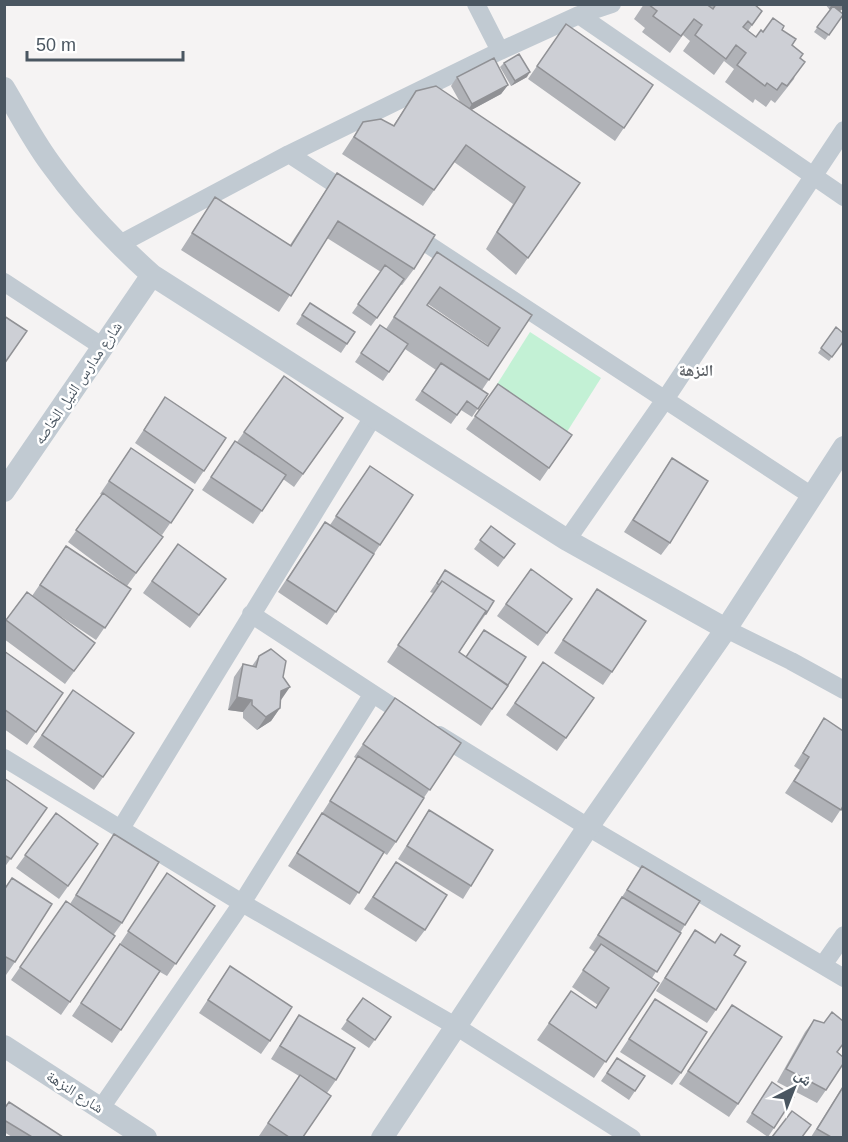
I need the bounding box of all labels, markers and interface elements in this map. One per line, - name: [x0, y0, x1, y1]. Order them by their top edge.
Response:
- scale bar: [27, 24, 183, 62]
- text: 50 m: [36, 35, 76, 55]
- street label: شارع مدارس النيل الخاصه: [30, 318, 127, 448]
- district label: النزهة: [679, 362, 713, 379]
- north arrow: [764, 1058, 824, 1118]
- text: ش: [791, 1065, 816, 1090]
- street label: شارع النزهة: [43, 1067, 107, 1118]

